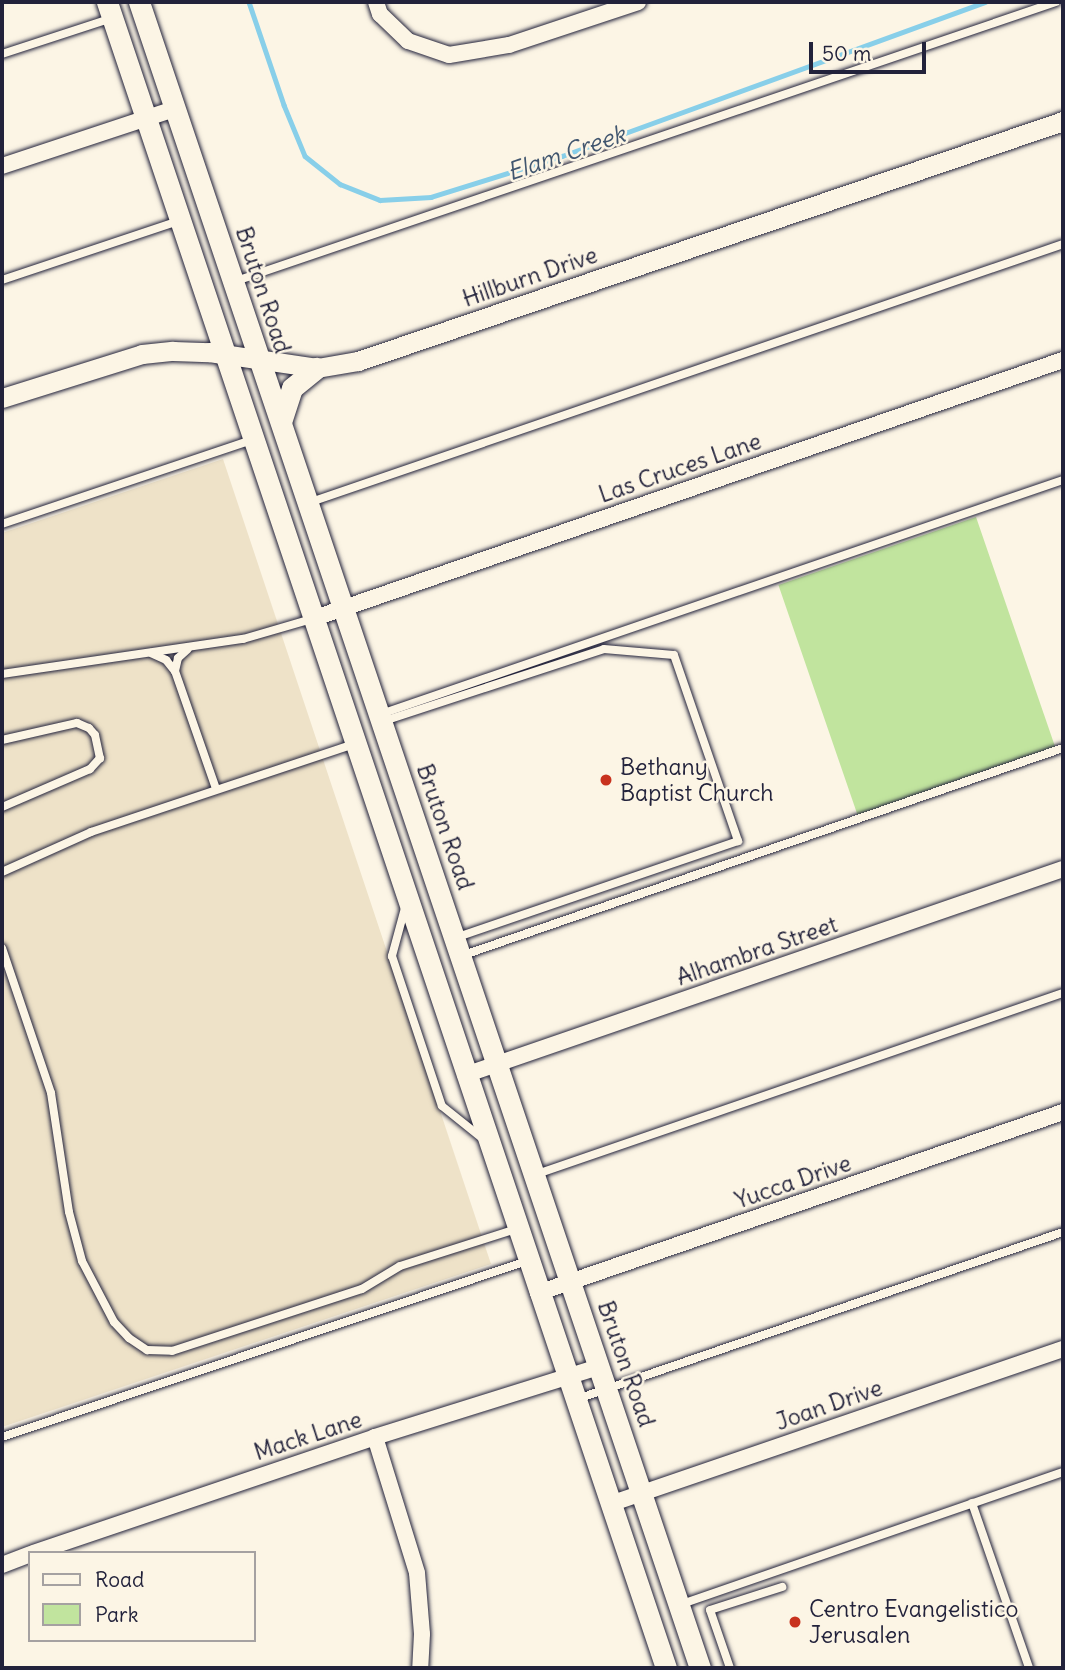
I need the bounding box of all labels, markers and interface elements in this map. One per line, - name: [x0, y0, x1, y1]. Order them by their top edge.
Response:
- scale bar: [813, 28, 930, 72]
- text: 50 m: [822, 40, 871, 67]
- water label: Elam Creek: [503, 119, 629, 187]
- street label: Bruton Road: [230, 223, 296, 357]
- street label: Hillburn Drive: [459, 241, 601, 313]
- street label: Las Cruces Lane: [595, 427, 765, 509]
- place label: Bethany Baptist Church: [620, 753, 774, 807]
- street label: Bruton Road: [411, 760, 479, 894]
- marker: Bethany Baptist Church: [598, 772, 614, 788]
- street label: Alhambra Street: [673, 911, 841, 991]
- street label: Yucca Drive: [731, 1149, 855, 1215]
- street label: Bruton Road: [592, 1297, 660, 1431]
- street label: Joan Drive: [772, 1374, 886, 1436]
- street label: Mack Lane: [251, 1406, 365, 1466]
- legend: [28, 1551, 256, 1642]
- text: Road: [95, 1566, 144, 1593]
- place label: Centro Evangelistico Jerusalen: [809, 1595, 1018, 1649]
- text: Park: [95, 1601, 138, 1628]
- marker: Centro Evangelistico Jerusalen: [787, 1614, 803, 1630]

